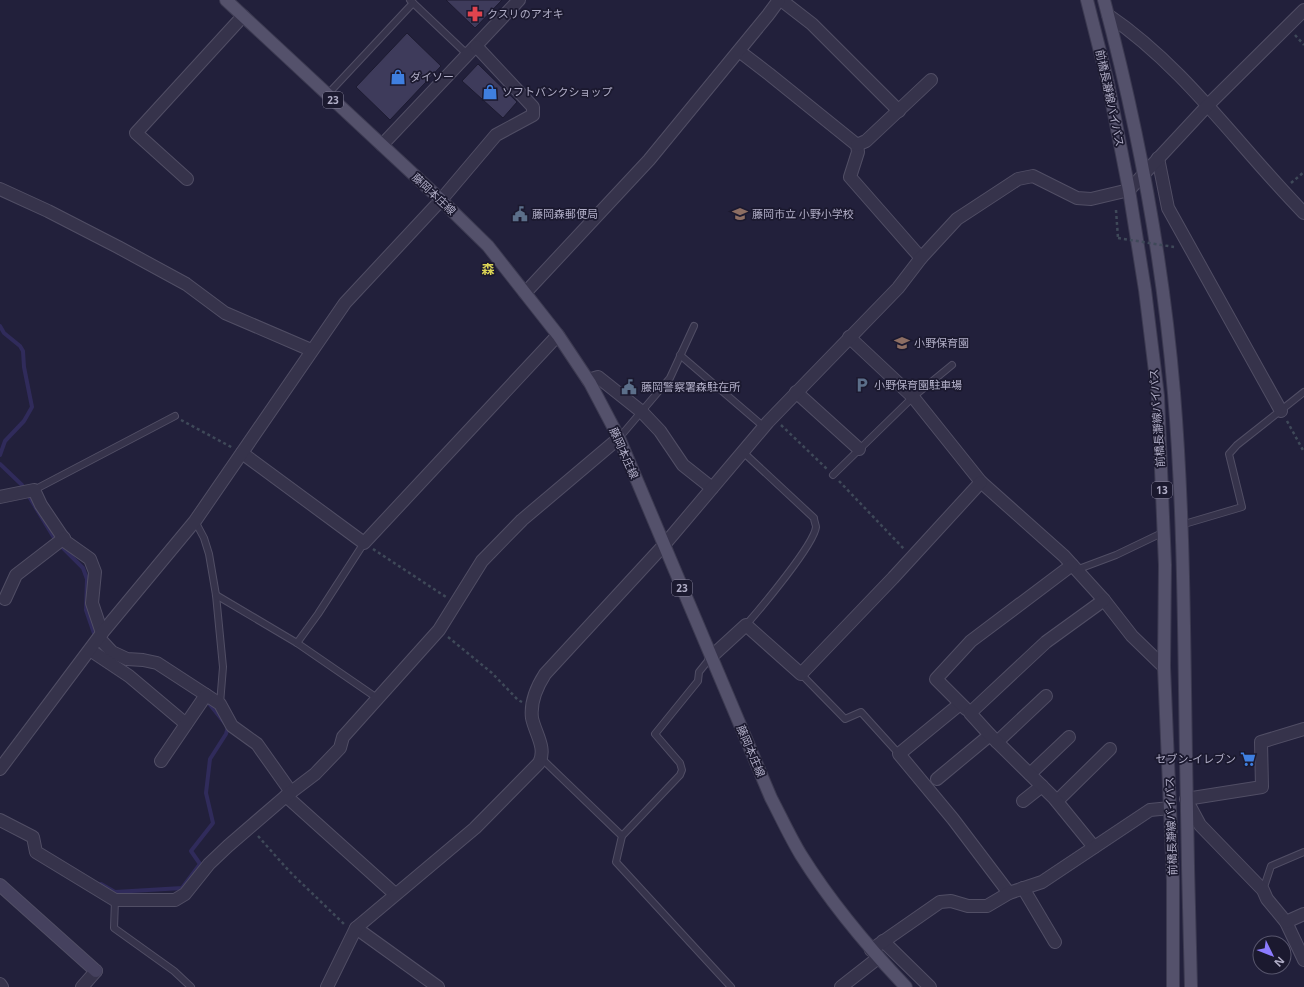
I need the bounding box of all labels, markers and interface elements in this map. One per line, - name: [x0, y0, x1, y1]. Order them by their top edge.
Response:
- pharmacy icon: クスリのアオキ: [466, 5, 484, 23]
- place label: クスリのアオキ: [487, 6, 564, 21]
- street label: 前橋長瀞線バイパス: [1093, 48, 1128, 148]
- shop icon: ダイソー: [389, 68, 407, 86]
- place label: ダイソー: [410, 69, 454, 84]
- shop icon: ソフトバンクショップ: [481, 83, 499, 101]
- place label: ソフトバンクショップ: [502, 84, 613, 99]
- road number: 23: [323, 92, 343, 108]
- street label: 藤岡本庄線: [409, 169, 460, 218]
- public building icon: 藤岡森郵便局: [511, 205, 529, 223]
- school or university icon: 藤岡市立 小野小学校: [731, 205, 749, 223]
- place label: 藤岡森郵便局: [532, 206, 598, 221]
- place label: 藤岡市立 小野小学校: [752, 206, 854, 221]
- district label: 森: [481, 260, 495, 278]
- school or university icon: 小野保育園: [893, 334, 911, 352]
- place label: 小野保育園: [914, 335, 969, 350]
- street label: 前橋長瀞線バイパス: [1146, 368, 1167, 468]
- parking icon: 小野保育園駐車場: [853, 376, 871, 394]
- place label: 小野保育園駐車場: [874, 377, 962, 392]
- public building icon: 藤岡警察署森駐在所: [620, 378, 638, 396]
- place label: 藤岡警察署森駐在所: [641, 379, 741, 394]
- street label: 藤岡本庄線: [606, 425, 642, 481]
- road number: 13: [1152, 482, 1172, 498]
- road number: 23: [672, 580, 692, 596]
- street label: 藤岡本庄線: [734, 723, 769, 779]
- supermarket icon: セブン-イレブン: [1239, 750, 1257, 768]
- place label: セブン-イレブン: [1155, 751, 1236, 766]
- street label: 前橋長瀞線バイパス: [1161, 776, 1180, 876]
- north arrow: [1252, 935, 1292, 975]
- text: N: [1271, 954, 1288, 971]

